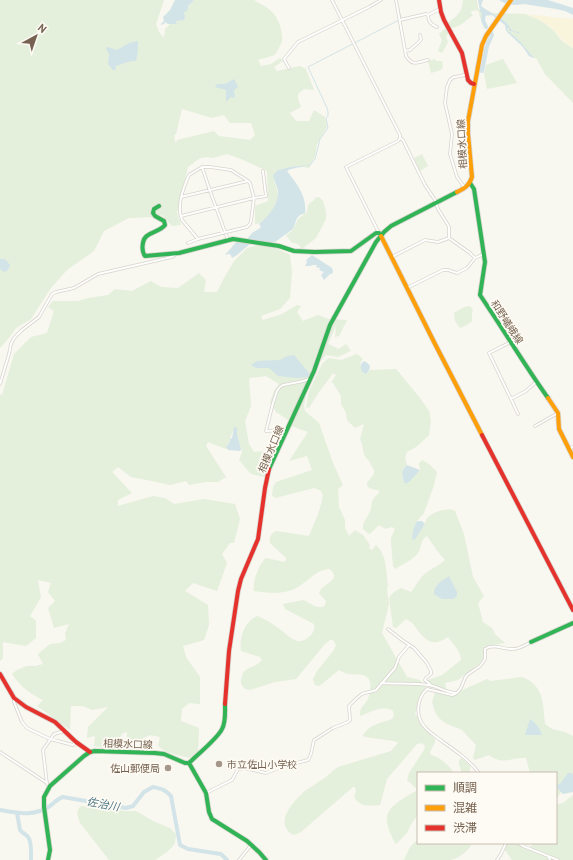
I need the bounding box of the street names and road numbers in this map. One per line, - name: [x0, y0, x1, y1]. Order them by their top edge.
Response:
- street label: 相模水口線: [454, 119, 470, 169]
- street label: 和野嶬峨線: [488, 297, 526, 347]
- street label: 相模水口線: [255, 423, 287, 475]
- street label: 相模水口線: [103, 737, 153, 751]

